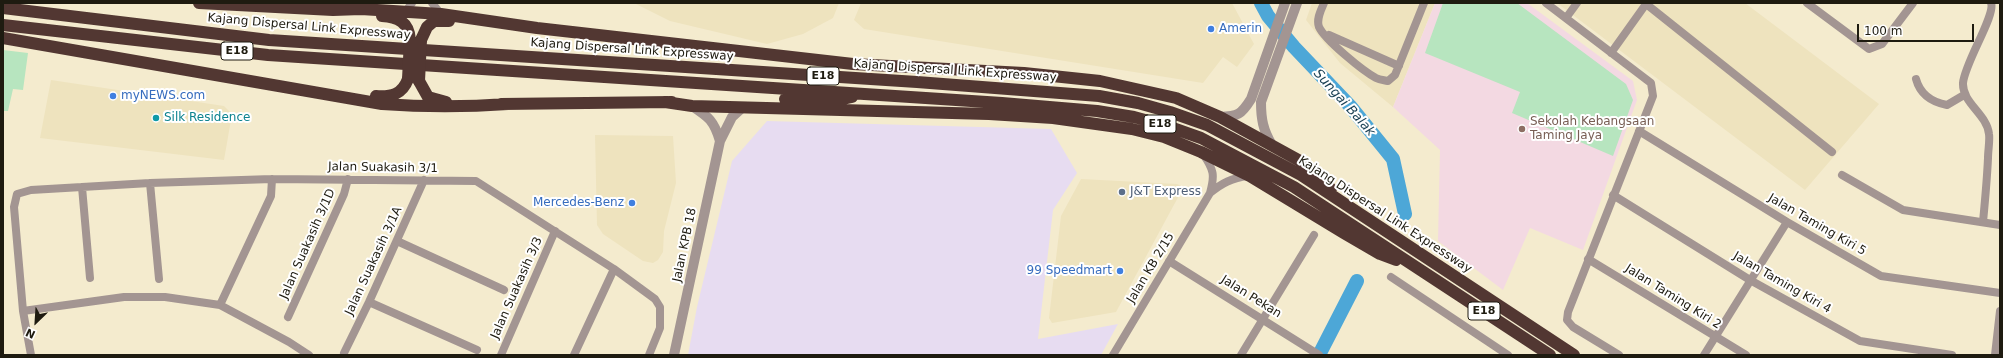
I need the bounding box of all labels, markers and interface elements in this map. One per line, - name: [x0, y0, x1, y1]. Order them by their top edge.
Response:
- street label: Kajang Dispersal Link Expressway: [207, 11, 411, 43]
- scale bar: [1859, 16, 1976, 42]
- place label: Amerin: [1219, 22, 1262, 36]
- marker: Amerin: [1206, 24, 1216, 34]
- text: 100 m: [1864, 24, 1902, 38]
- street label: Kajang Dispersal Link Expressway: [530, 36, 734, 64]
- road number: E18: [221, 42, 253, 60]
- street label: Kajang Dispersal Link Expressway: [853, 57, 1057, 85]
- water label: Sungai Balak: [1310, 66, 1378, 140]
- road number: E18: [807, 67, 839, 85]
- place label: myNEWS.com: [121, 89, 205, 103]
- marker: myNEWS.com: [108, 91, 118, 101]
- place label: Silk Residence: [164, 111, 250, 125]
- marker: Silk Residence: [151, 113, 161, 123]
- road number: E18: [1144, 115, 1176, 133]
- place label: Sekolah Kebangsaan Taming Jaya: [1530, 115, 1654, 143]
- marker: Sekolah Kebangsaan Taming Jaya: [1517, 124, 1527, 134]
- street label: Kajang Dispersal Link Expressway: [1296, 153, 1474, 277]
- street label: Jalan Suakasih 3/1: [328, 160, 438, 176]
- place label: J&T Express: [1130, 185, 1201, 199]
- street label: Jalan Suakasih 3/1D: [277, 187, 339, 301]
- marker: J&T Express: [1117, 187, 1127, 197]
- street label: Jalan Taming Kiri 5: [1765, 191, 1869, 259]
- place label: Mercedes-Benz: [533, 196, 624, 210]
- marker: Mercedes-Benz: [627, 198, 637, 208]
- street label: Jalan Suakasih 3/1A: [342, 204, 406, 318]
- street label: Jalan KPB 18: [670, 207, 700, 283]
- street label: Jalan KB 2/15: [1124, 230, 1178, 306]
- street label: Jalan Suakasih 3/3: [488, 235, 546, 341]
- street label: Jalan Taming Kiri 4: [1730, 249, 1834, 317]
- street label: Jalan Taming Kiri 2: [1622, 262, 1724, 332]
- place label: 99 Speedmart: [1027, 264, 1112, 278]
- marker: 99 Speedmart: [1115, 266, 1125, 276]
- street label: Jalan Pekan: [1218, 273, 1284, 321]
- north arrow: [16, 302, 56, 342]
- road number: E18: [1468, 302, 1500, 320]
- text: N: [24, 325, 38, 341]

